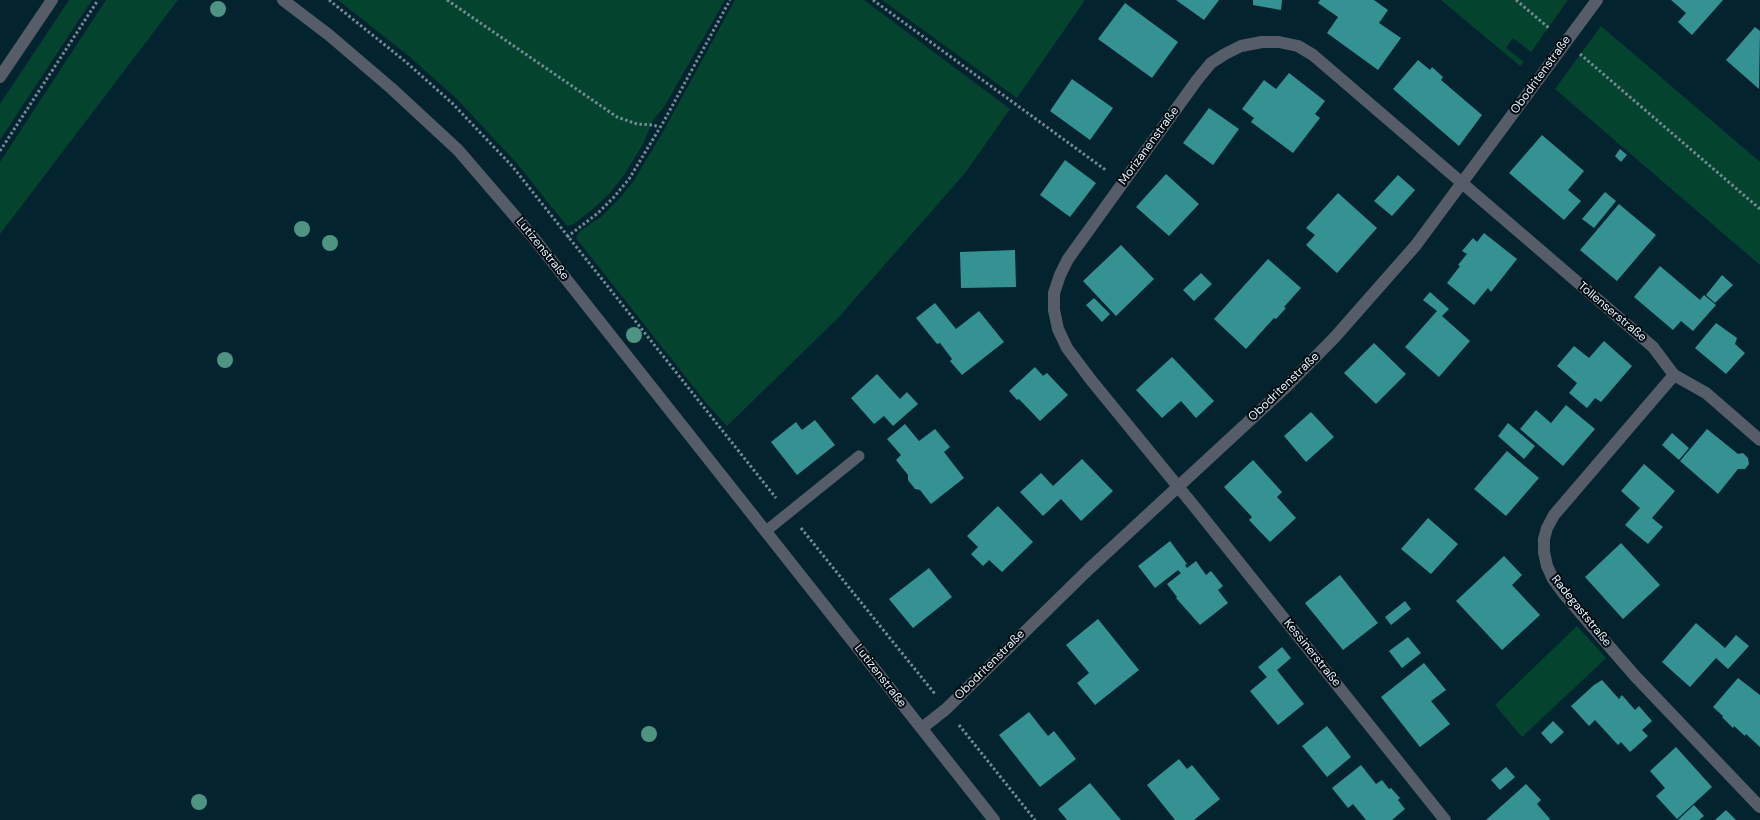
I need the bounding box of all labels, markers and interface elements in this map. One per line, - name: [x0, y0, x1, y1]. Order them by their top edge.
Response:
- street label: Obodritenstraße: [1508, 33, 1574, 117]
- street label: Morizanenstraße: [1116, 104, 1182, 188]
- street label: Lutizenstraße: [512, 215, 572, 283]
- street label: Tollenserstraße: [1575, 279, 1649, 345]
- street label: Obodritenstraße: [1246, 350, 1322, 424]
- street label: Radegaststraße: [1548, 572, 1614, 650]
- street label: Kessinerstraße: [1280, 616, 1344, 690]
- street label: Obodritenstraße: [952, 627, 1028, 703]
- street label: Lutizenstraße: [851, 642, 909, 710]

